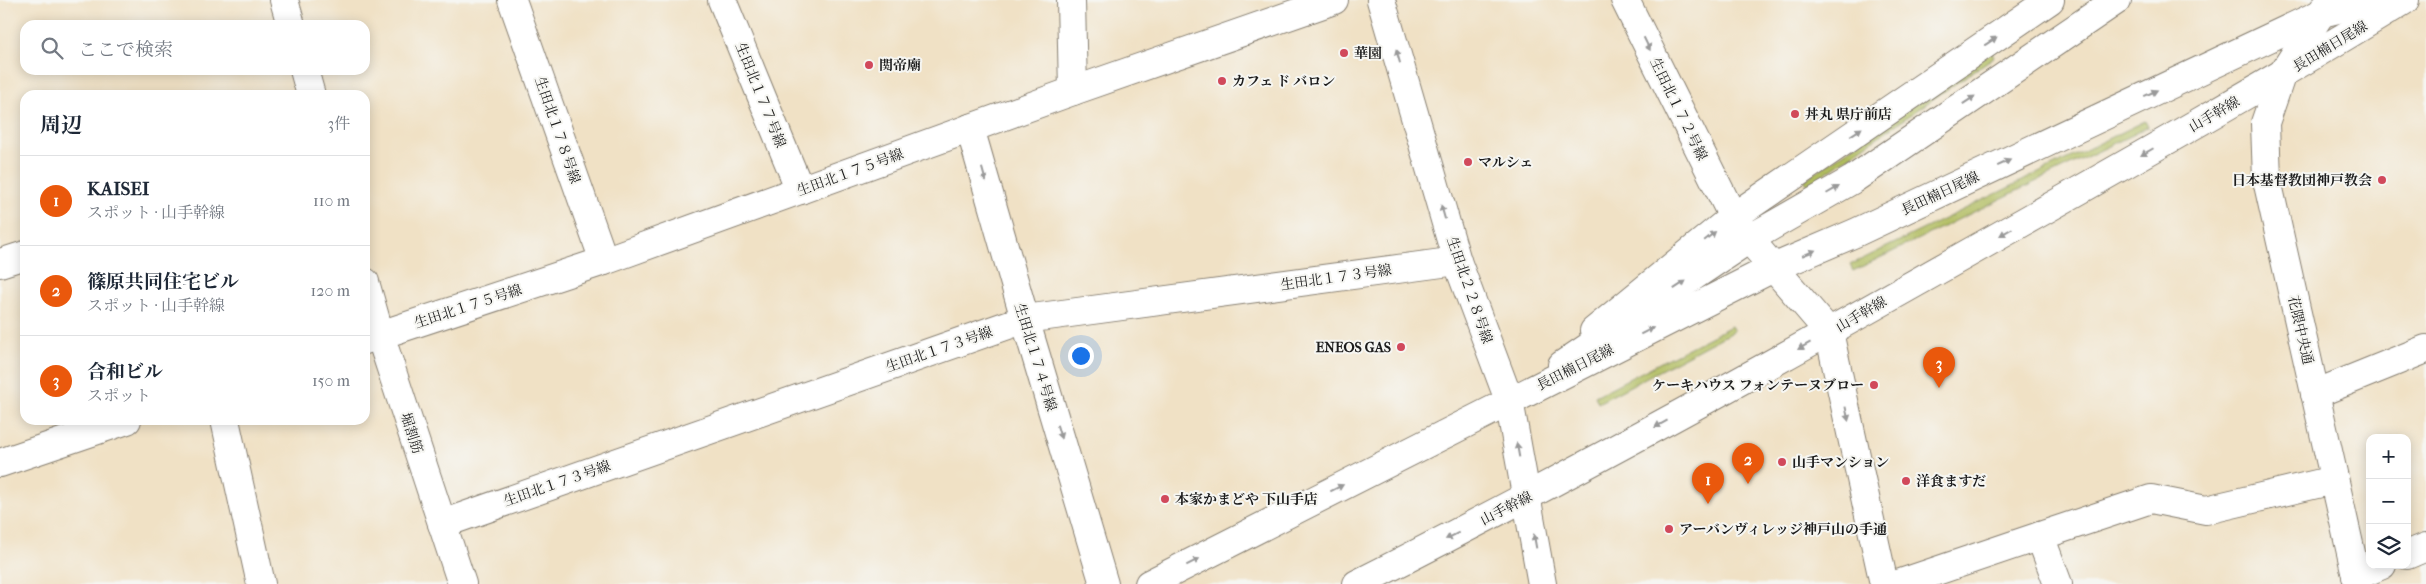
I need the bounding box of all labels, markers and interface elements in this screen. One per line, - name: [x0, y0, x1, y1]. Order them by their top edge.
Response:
- street label: 長田楠日尾線: [2290, 18, 2371, 75]
- search box: [20, 20, 370, 75]
- icon: search: [38, 34, 66, 62]
- one-way arrow: [1643, 36, 1651, 51]
- one-way arrow: [1984, 36, 1997, 46]
- text: ここで検索: [78, 39, 173, 61]
- street label: 生田北１７７号線: [732, 40, 789, 150]
- place label: 華園: [1354, 45, 1382, 62]
- marker: 華園: [1338, 47, 1350, 59]
- one-way arrow: [1393, 49, 1401, 64]
- street label: 生田北１７２号線: [1646, 55, 1711, 163]
- place label: 関帝廟: [879, 57, 921, 74]
- marker: 関帝廟: [863, 59, 875, 71]
- place label: カフェ ド バロン: [1232, 73, 1335, 90]
- street label: 生田北１７８号線: [531, 74, 584, 186]
- marker: カフェ ド バロン: [1216, 75, 1228, 87]
- one-way arrow: [2144, 89, 2158, 97]
- street label: 山手幹線: [2186, 93, 2243, 136]
- one-way arrow: [1962, 96, 1975, 105]
- place label: 丼丸 県庁前店: [1805, 106, 1892, 123]
- marker: 丼丸 県庁前店: [1789, 108, 1801, 120]
- text: 周辺: [40, 113, 82, 137]
- text: 3件: [327, 114, 350, 133]
- one-way arrow: [1850, 128, 1863, 137]
- street label: 生田北１７５号線: [795, 145, 906, 200]
- one-way arrow: [2141, 147, 2154, 156]
- place label: マルシェ: [1478, 154, 1533, 171]
- marker: マルシェ: [1462, 156, 1474, 168]
- one-way arrow: [1997, 158, 2011, 166]
- one-way arrow: [980, 168, 988, 183]
- street label: 長田楠日尾線: [1899, 168, 1982, 219]
- place label: 日本基督教団神戸教会: [2232, 172, 2372, 189]
- marker: 日本基督教団神戸教会: [2376, 174, 2388, 186]
- text: KAISEI: [87, 178, 149, 200]
- one-way arrow: [1827, 186, 1840, 195]
- text: 1: [53, 191, 59, 210]
- text: 110 m: [313, 191, 350, 210]
- text: スポット · 山手幹線: [87, 203, 225, 222]
- one-way arrow: [1439, 205, 1447, 220]
- one-way arrow: [1999, 227, 2013, 236]
- one-way arrow: [1703, 231, 1716, 242]
- street label: 生田北２２８号線: [1443, 234, 1496, 346]
- one-way arrow: [1802, 248, 1816, 256]
- street label: 生田北１７３号線: [1279, 261, 1393, 294]
- text: 篠原共同住宅ビル: [87, 271, 239, 293]
- one-way arrow: [1674, 280, 1687, 290]
- text: 2: [52, 281, 60, 300]
- text: 120 m: [311, 281, 350, 300]
- street label: 生田北１７５号線: [412, 281, 524, 332]
- street label: 山手幹線: [1833, 293, 1890, 336]
- street label: 花隈中央通: [2284, 294, 2317, 366]
- text: スポット · 山手幹線: [87, 296, 225, 315]
- street label: 生田北１７４号線: [1011, 301, 1060, 413]
- street label: 生田北１７３号線: [883, 323, 995, 376]
- one-way arrow: [1640, 327, 1654, 335]
- place label: ENEOS GAS: [1316, 339, 1391, 356]
- marker: ENEOS GAS: [1395, 341, 1407, 353]
- street label: 長田楠日尾線: [1534, 341, 1617, 394]
- one-way arrow: [1796, 342, 1811, 350]
- your location: [1068, 343, 1094, 369]
- pin: 3: [1923, 347, 1955, 388]
- text: 合和ビル: [87, 361, 163, 383]
- text: 3: [53, 371, 59, 390]
- text: 150 m: [312, 371, 350, 390]
- place label: ケーキハウス フォンテーヌブロー: [1652, 377, 1864, 394]
- marker: ケーキハウス フォンテーヌブロー: [1868, 379, 1880, 391]
- text: スポット: [87, 386, 151, 405]
- one-way arrow: [1843, 406, 1851, 422]
- street label: 堀割筋: [397, 411, 426, 456]
- one-way arrow: [1654, 420, 1668, 428]
- one-way arrow: [1055, 425, 1063, 440]
- map controls: [2366, 434, 2411, 569]
- button: +: [2366, 434, 2411, 479]
- one-way arrow: [1514, 442, 1522, 458]
- pin: 2: [1732, 443, 1764, 484]
- place label: 山手マンション: [1792, 454, 1889, 471]
- marker: 山手マンション: [1776, 456, 1788, 468]
- street label: 生田北１７３号線: [501, 457, 613, 510]
- pin: 1: [1692, 463, 1724, 504]
- place label: 洋食ますだ: [1916, 473, 1986, 490]
- marker: 洋食ますだ: [1900, 475, 1912, 487]
- button: −: [2366, 479, 2411, 524]
- one-way arrow: [1330, 484, 1345, 492]
- street label: 山手幹線: [1477, 488, 1535, 529]
- place label: 本家かまどや 下山手店: [1175, 491, 1318, 508]
- marker: 本家かまどや 下山手店: [1159, 493, 1171, 505]
- place label: アーバンヴィレッジ神戸山の手通: [1679, 521, 1887, 538]
- marker: アーバンヴィレッジ神戸山の手通: [1663, 523, 1675, 535]
- button: layers: [2366, 524, 2411, 569]
- one-way arrow: [1445, 532, 1459, 540]
- one-way arrow: [1530, 533, 1538, 549]
- one-way arrow: [1185, 558, 1200, 566]

